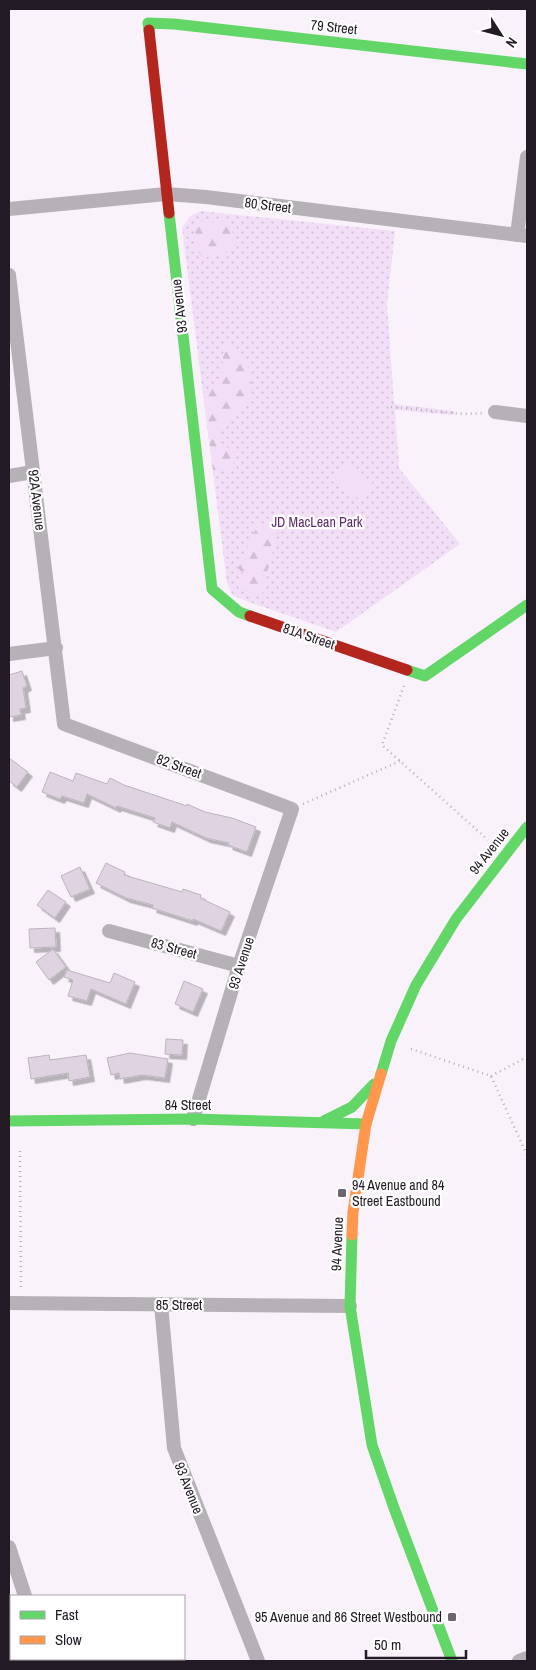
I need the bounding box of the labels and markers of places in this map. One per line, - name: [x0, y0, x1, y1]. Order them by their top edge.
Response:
- place label: 94 Avenue and 84 Street Eastbound: [352, 1176, 445, 1210]
- marker: 94 Avenue and 84 Street Eastbound: [336, 1187, 348, 1199]
- place label: 95 Avenue and 86 Street Westbound: [255, 1608, 442, 1626]
- marker: 95 Avenue and 86 Street Westbound: [446, 1611, 458, 1623]

